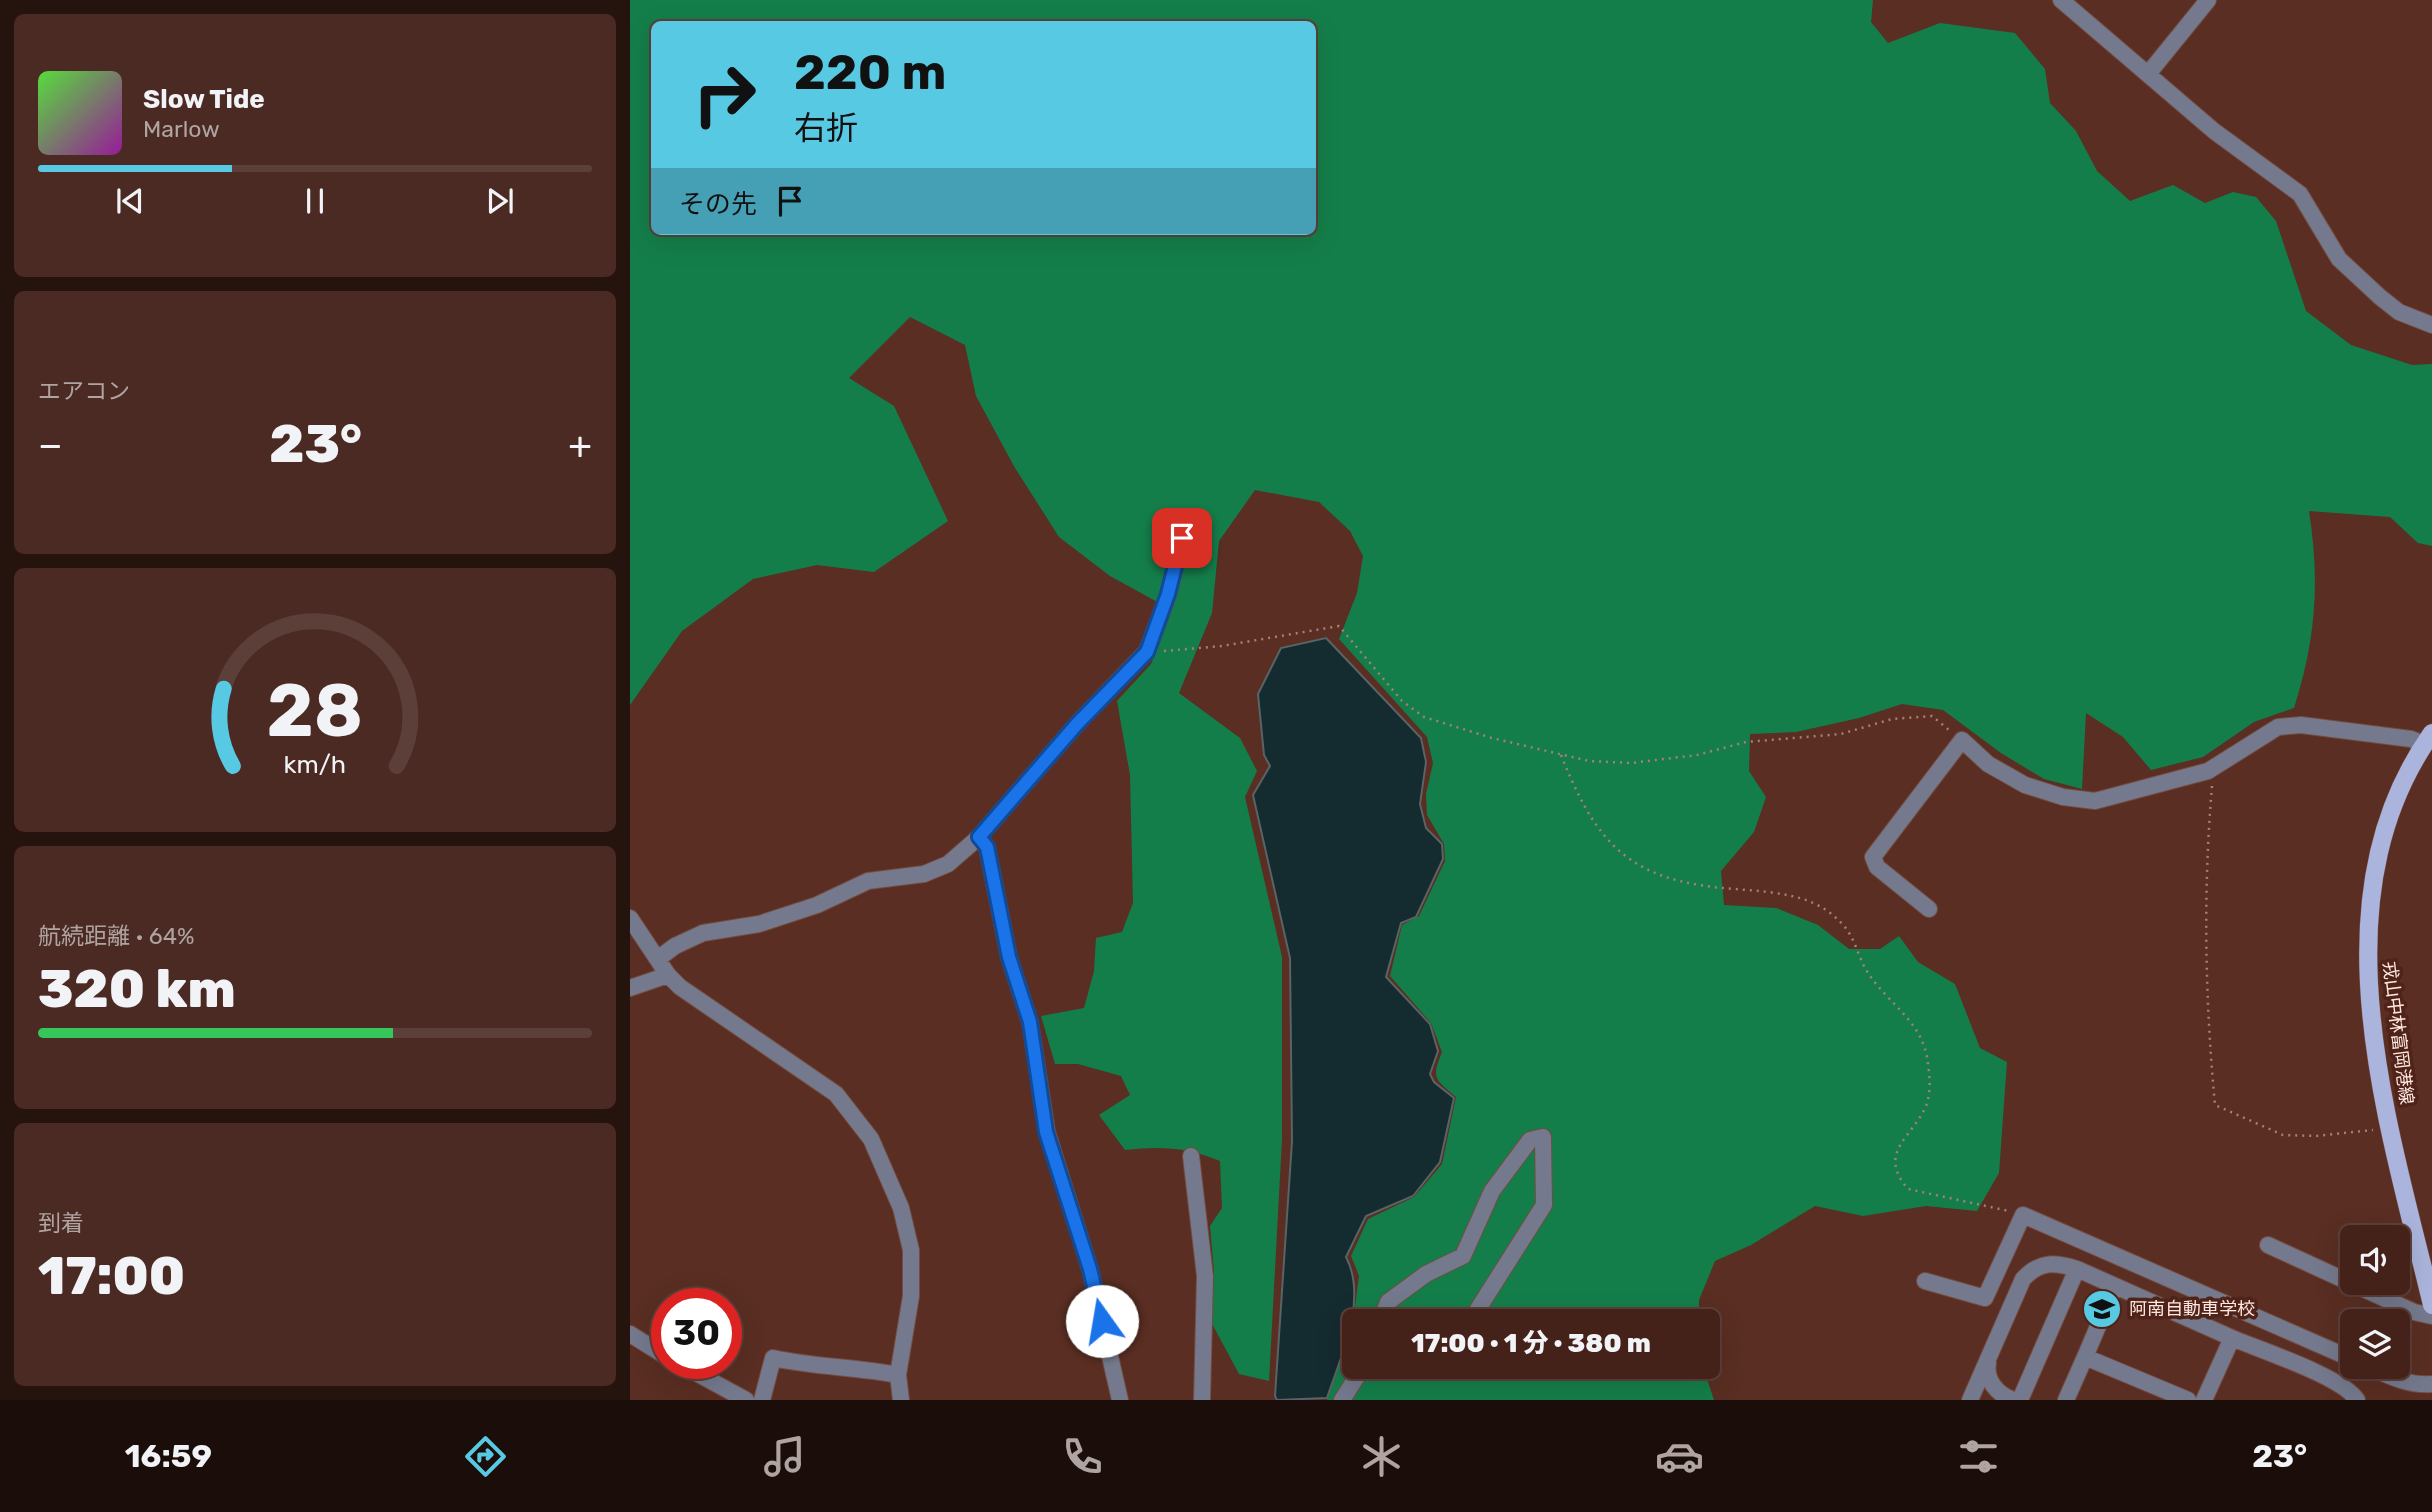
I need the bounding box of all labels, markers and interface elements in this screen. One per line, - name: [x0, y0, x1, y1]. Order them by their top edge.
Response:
- text: 220 m: [794, 43, 946, 101]
- icon: right: [679, 49, 770, 140]
- text: Slow Tide: [143, 84, 265, 115]
- text: 右折: [794, 109, 858, 147]
- text: Marlow: [143, 115, 220, 143]
- icon: previous: [111, 182, 149, 220]
- icon: pause: [296, 182, 334, 220]
- icon: next: [481, 182, 519, 220]
- icon: arrive: [771, 182, 809, 220]
- text: その先: [679, 189, 757, 220]
- text: エアコン: [38, 377, 130, 405]
- text: 23°: [269, 413, 362, 475]
- text: −: [38, 422, 63, 468]
- text: +: [568, 422, 592, 468]
- pin: [1152, 508, 1212, 568]
- icon: arrive: [1163, 519, 1201, 557]
- text: 28: [267, 668, 363, 754]
- text: km/h: [284, 750, 346, 779]
- text: 航続距離 · 64%: [38, 922, 195, 950]
- text: 320 km: [38, 958, 236, 1020]
- street label: 戎山中林富岡港線: [2378, 960, 2418, 1106]
- text: 到着: [38, 1209, 84, 1237]
- map controls: [2340, 1225, 2410, 1379]
- button: sound: [2340, 1225, 2410, 1295]
- text: 17:00: [38, 1245, 185, 1307]
- position arrow: [1065, 1284, 1139, 1358]
- speed limit sign: 30: [651, 1288, 742, 1379]
- school or university icon: 阿南自動車学校: [2081, 1288, 2123, 1330]
- place label: 阿南自動車学校: [2129, 1298, 2255, 1320]
- button: layers: [2340, 1309, 2410, 1379]
- text: 17:00 · 1 分 · 380 m: [1411, 1328, 1651, 1359]
- icon: directions: [461, 1432, 510, 1481]
- icon: music: [760, 1432, 809, 1481]
- icon: phone: [1058, 1432, 1107, 1481]
- icon: climate: [1357, 1432, 1406, 1481]
- icon: car: [1655, 1432, 1704, 1481]
- icon: filters: [1954, 1432, 2003, 1481]
- text: 16:59: [125, 1437, 212, 1475]
- text: 23°: [2252, 1437, 2307, 1475]

